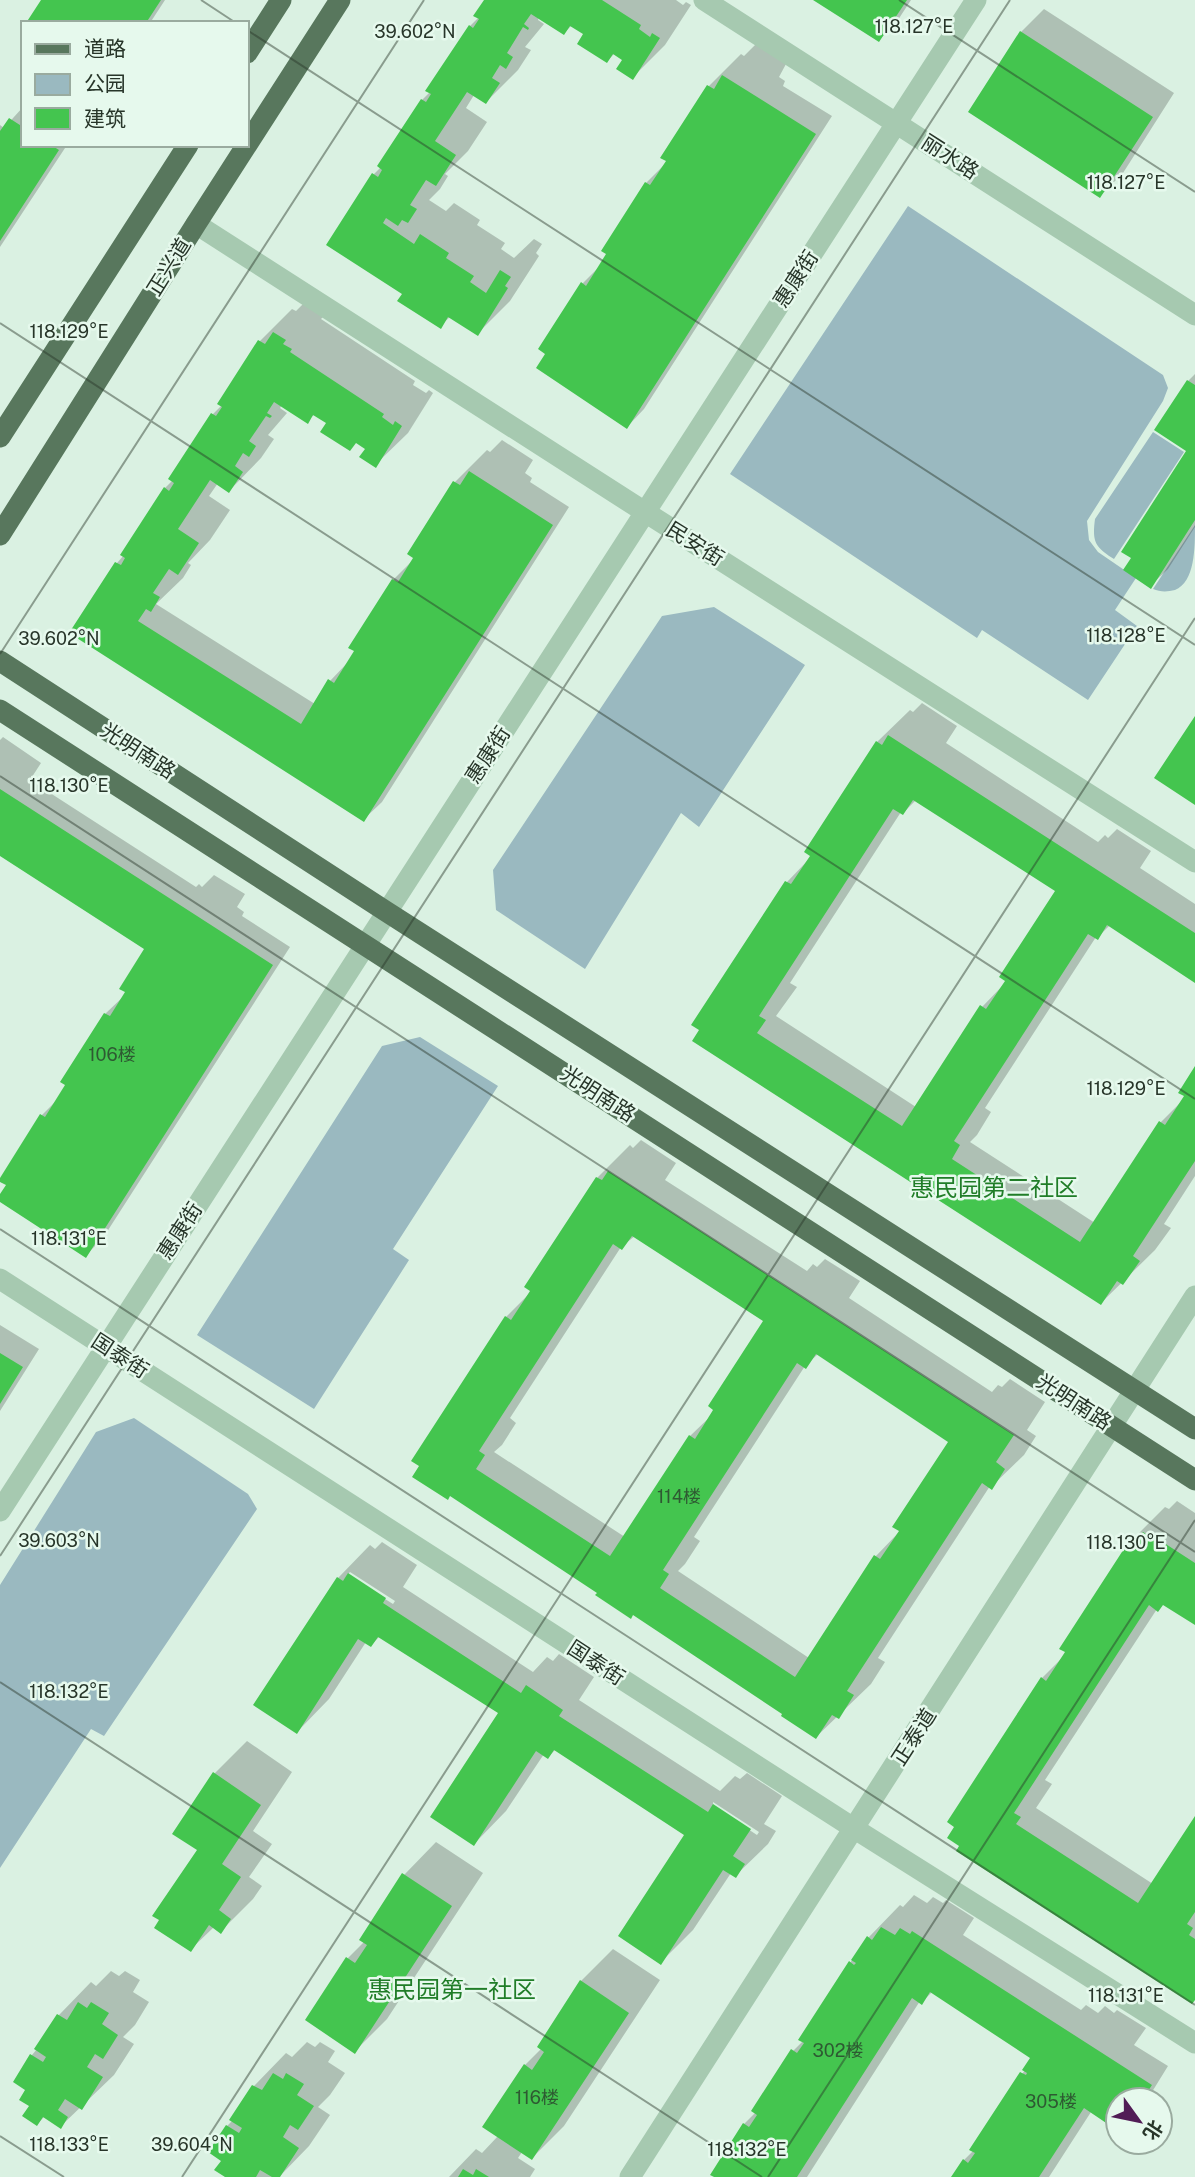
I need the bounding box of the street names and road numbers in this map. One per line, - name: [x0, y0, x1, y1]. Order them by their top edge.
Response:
- street label: 丽水路: [917, 129, 983, 184]
- street label: 正兴道: [141, 233, 196, 300]
- street label: 惠康街: [768, 246, 823, 312]
- street label: 民安街: [662, 516, 729, 571]
- street label: 光明南路: [96, 717, 180, 784]
- street label: 惠康街: [460, 722, 515, 788]
- street label: 光明南路: [556, 1060, 640, 1127]
- street label: 惠康街: [152, 1198, 207, 1264]
- street label: 国泰街: [87, 1328, 153, 1383]
- street label: 光明南路: [1032, 1368, 1116, 1435]
- street label: 国泰街: [563, 1635, 629, 1690]
- street label: 正泰道: [886, 1704, 941, 1770]

